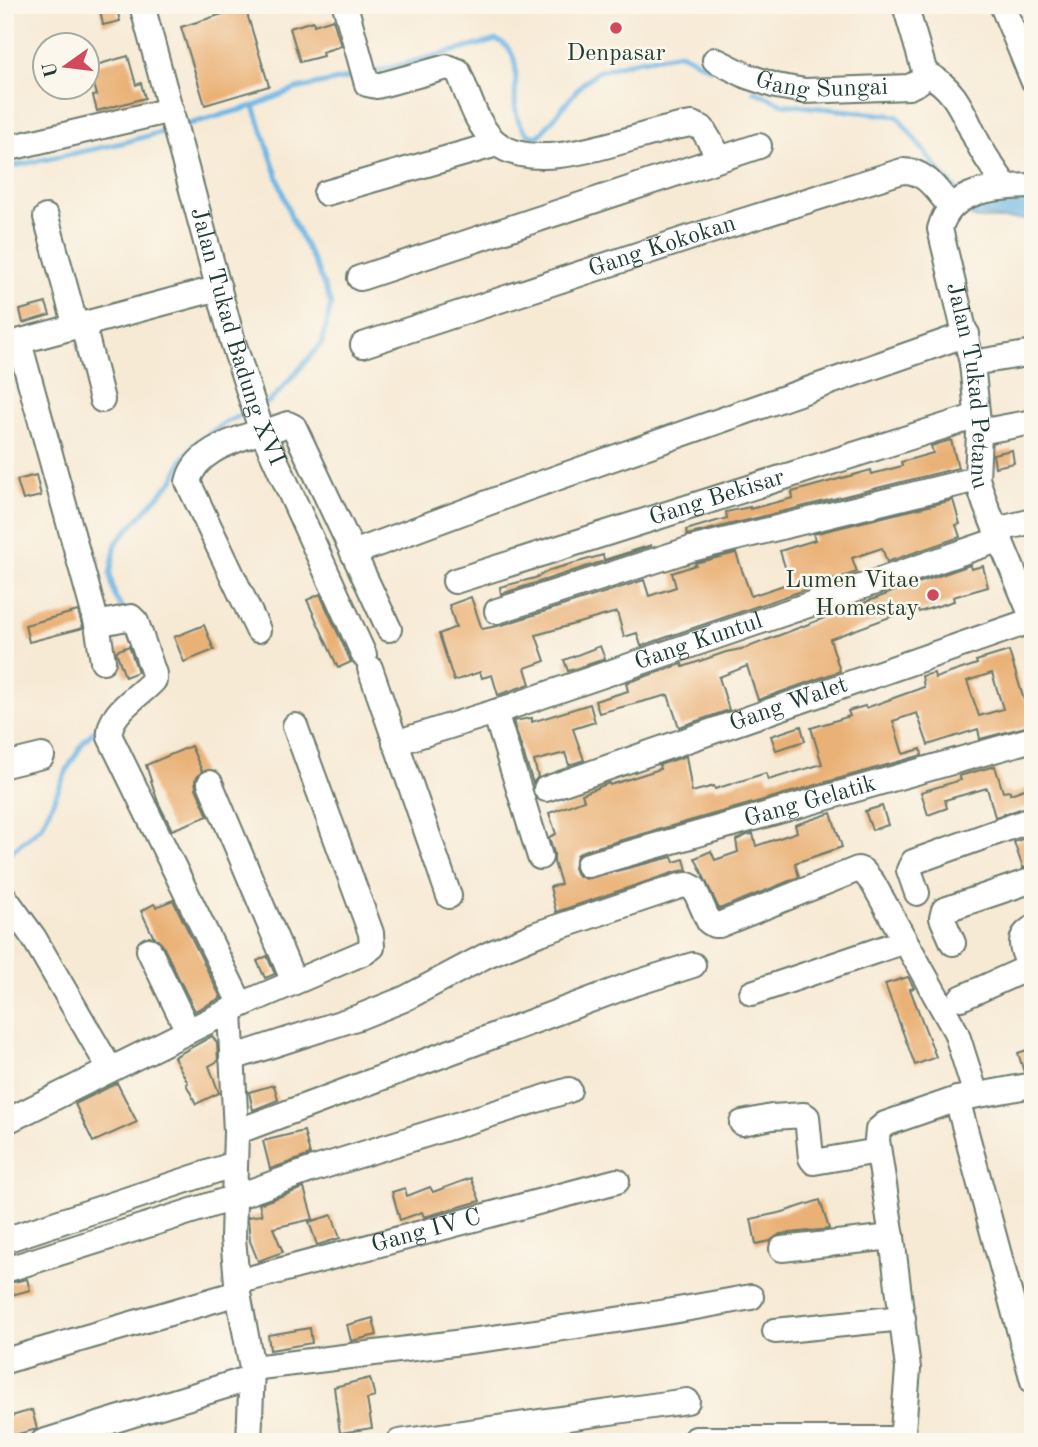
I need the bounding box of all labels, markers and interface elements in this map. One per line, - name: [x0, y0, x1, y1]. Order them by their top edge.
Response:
- marker: Denpasar: [608, 20, 624, 36]
- north arrow: [32, 32, 102, 102]
- place label: Denpasar: [566, 42, 666, 66]
- text: U: [41, 60, 63, 79]
- street label: Gang Sungai: [752, 68, 888, 104]
- street label: Jalan Tukad Badung XVI: [185, 205, 288, 469]
- street label: Gang Kokokan: [586, 212, 739, 282]
- street label: Jalan Tukad Petanu: [941, 280, 992, 493]
- street label: Gang Bekisar: [647, 465, 788, 531]
- place label: Lumen Vitae Homestay: [785, 569, 919, 621]
- marker: Lumen Vitae Homestay: [925, 587, 941, 603]
- street label: Gang Kuntul: [632, 609, 766, 675]
- street label: Gang Walet: [727, 673, 851, 736]
- street label: Gang Gelatik: [742, 772, 879, 832]
- street label: Gang IV C: [369, 1206, 484, 1258]

